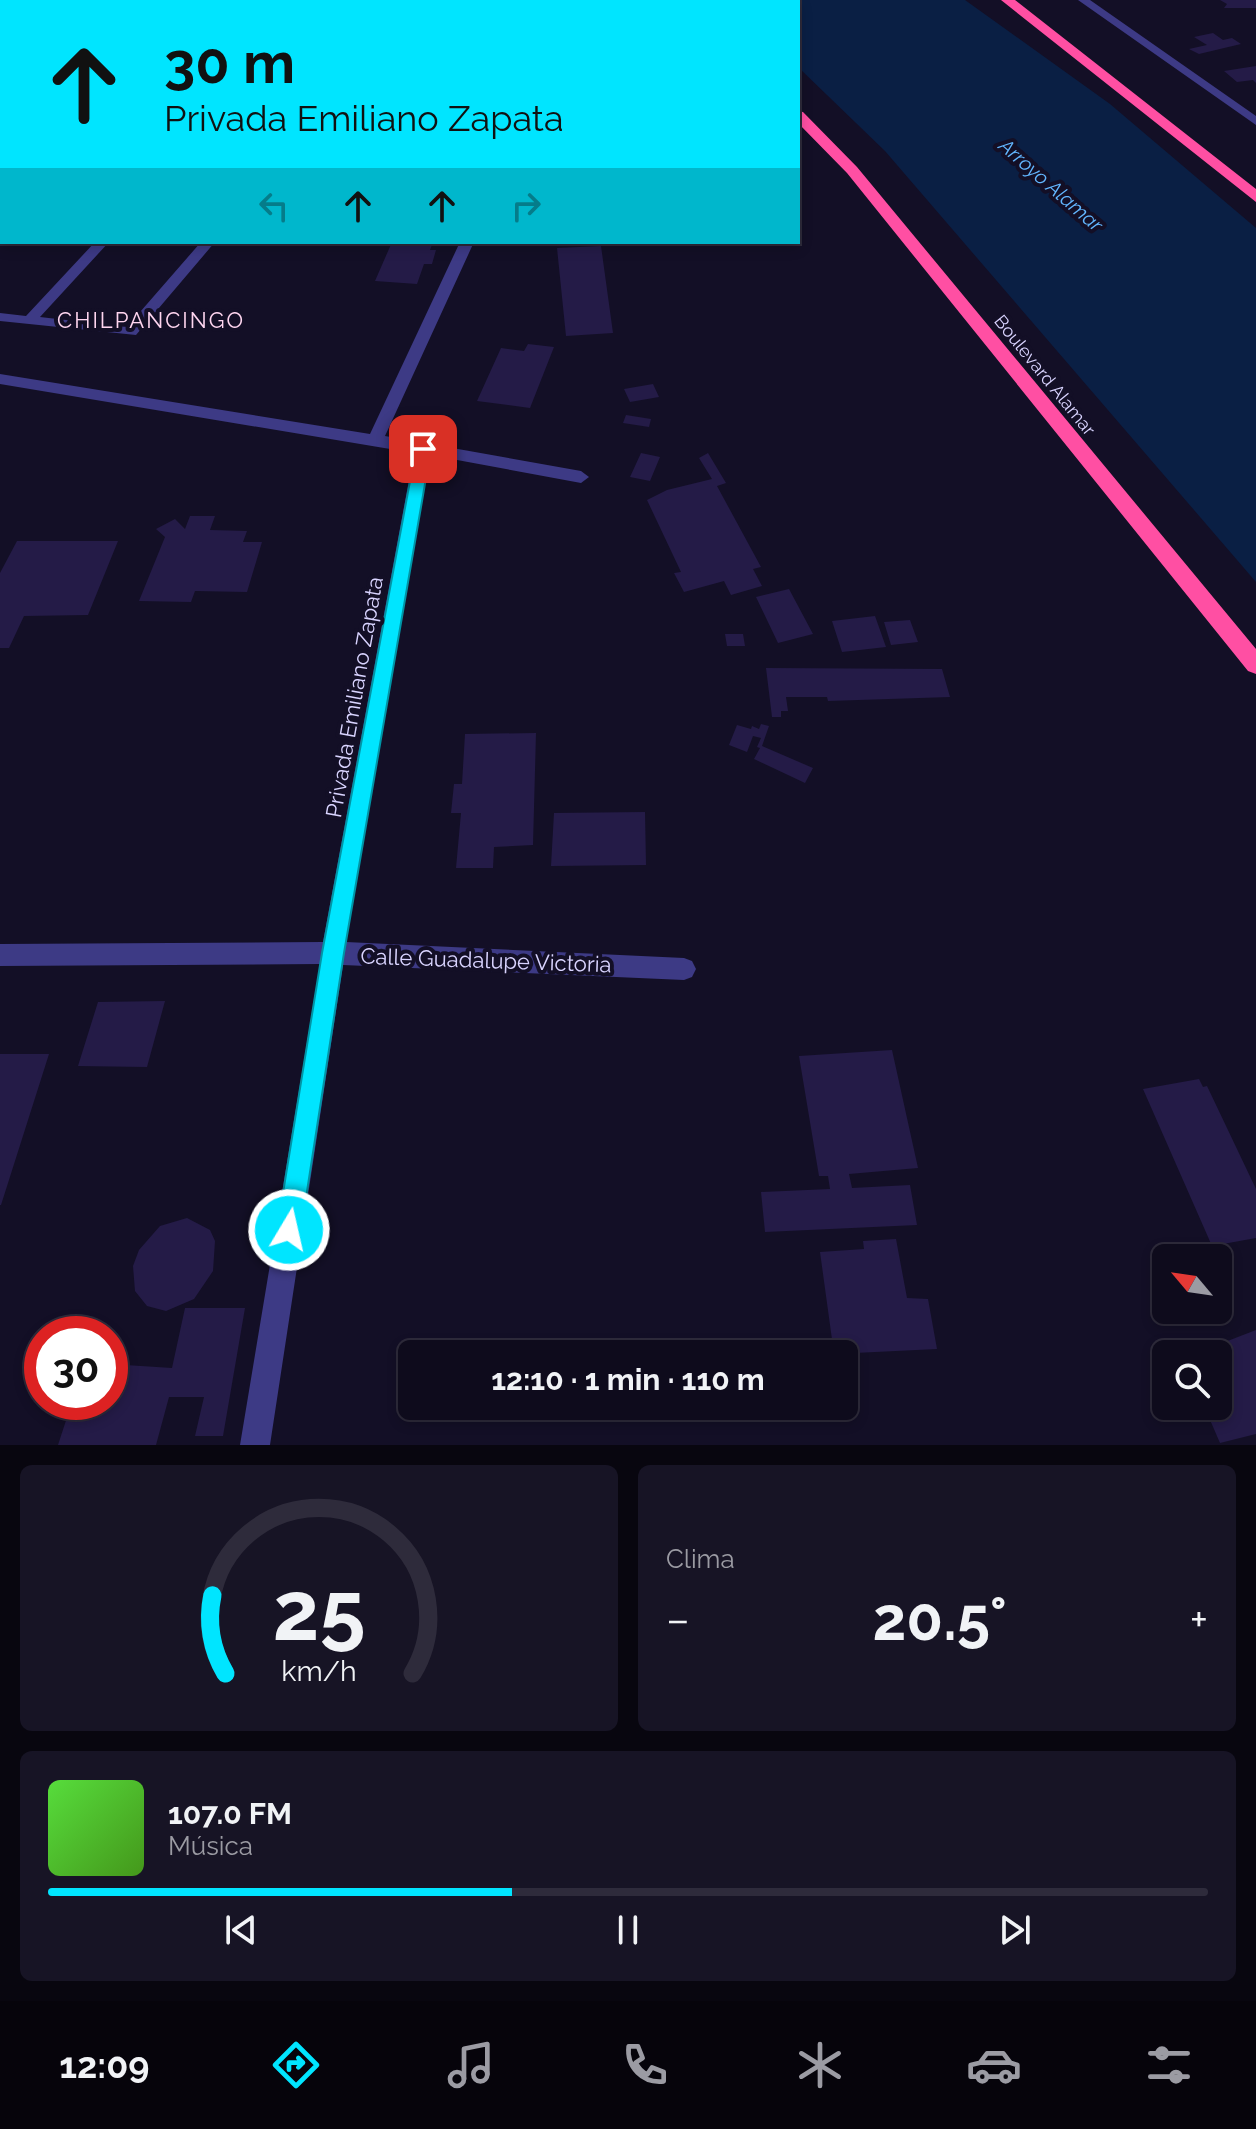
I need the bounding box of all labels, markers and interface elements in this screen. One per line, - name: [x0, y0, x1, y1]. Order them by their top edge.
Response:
- text: 30 m: [164, 30, 295, 96]
- icon: ahead: [32, 32, 136, 136]
- text: Privada Emiliano Zapata: [164, 97, 564, 139]
- water label: Arroyo Alamar: [993, 133, 1109, 237]
- icon: left: [252, 184, 296, 228]
- icon: ahead: [336, 184, 380, 228]
- icon: ahead: [420, 184, 464, 228]
- icon: right: [504, 184, 548, 228]
- district label: CHILPANCINGO: [57, 307, 245, 333]
- street label: Boulevard Alamar: [990, 311, 1100, 440]
- pin: [389, 415, 457, 483]
- icon: arrive: [401, 427, 445, 471]
- street label: Privada Emiliano Zapata: [320, 575, 388, 819]
- street label: Calle Guadalupe Victoria: [360, 943, 612, 977]
- position arrow: [247, 1188, 331, 1272]
- north arrow: [1152, 1244, 1232, 1324]
- map controls: [1152, 1244, 1232, 1420]
- speed limit sign: 30: [24, 1316, 128, 1420]
- button: search: [1152, 1340, 1232, 1420]
- text: 12:10 · 1 min · 110 m: [491, 1362, 765, 1397]
- text: Clima: [666, 1544, 735, 1574]
- text: 25: [272, 1562, 366, 1659]
- text: 20.5°: [872, 1584, 1007, 1654]
- text: −: [666, 1594, 690, 1645]
- text: +: [1190, 1594, 1208, 1645]
- text: km/h: [281, 1654, 357, 1688]
- text: 107.0 FM: [168, 1796, 292, 1831]
- text: Música: [168, 1831, 253, 1861]
- icon: previous: [219, 1908, 263, 1952]
- icon: pause: [606, 1908, 650, 1952]
- icon: next: [993, 1908, 1037, 1952]
- icon: directions: [268, 2037, 324, 2093]
- icon: music: [443, 2037, 499, 2093]
- icon: phone: [617, 2037, 673, 2093]
- icon: climate: [792, 2037, 848, 2093]
- icon: car: [966, 2037, 1022, 2093]
- icon: filters: [1141, 2037, 1197, 2093]
- text: 12:09: [59, 2044, 150, 2086]

